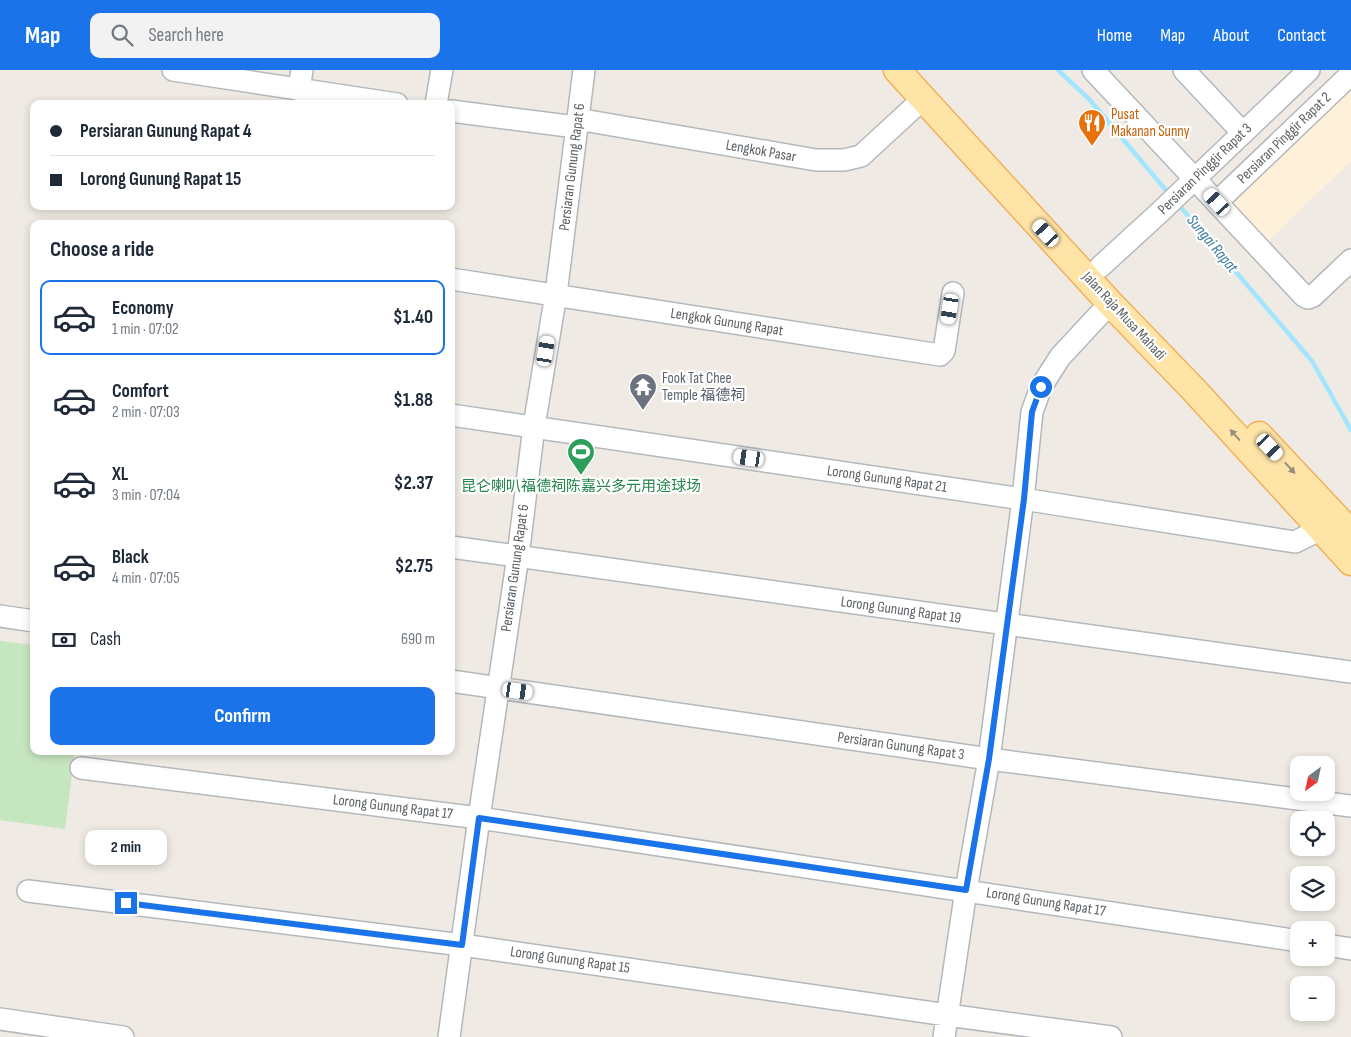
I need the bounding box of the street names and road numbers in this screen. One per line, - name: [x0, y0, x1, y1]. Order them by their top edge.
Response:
- street label: Persiaran Pinggir Rapat 2: [1233, 88, 1335, 188]
- street label: Persiaran Gunung Rapat 6: [555, 102, 589, 232]
- street label: Persiaran Pinggir Rapat 3: [1154, 119, 1256, 219]
- street label: Lengkok Pasar: [724, 135, 798, 167]
- street label: Jalan Raja Musa Mahadi: [1077, 267, 1170, 364]
- street label: Lengkok Gunung Rapat: [669, 304, 785, 340]
- street label: Lorong Gunung Rapat 21: [826, 461, 949, 497]
- street label: Persiaran Gunung Rapat 6: [497, 503, 533, 633]
- street label: Lorong Gunung Rapat 19: [840, 592, 962, 628]
- street label: Persiaran Gunung Rapat 3: [836, 728, 966, 764]
- street label: Lorong Gunung Rapat 17: [332, 790, 454, 824]
- street label: Lorong Gunung Rapat 17: [985, 883, 1107, 921]
- street label: Lorong Gunung Rapat 15: [509, 942, 631, 978]

